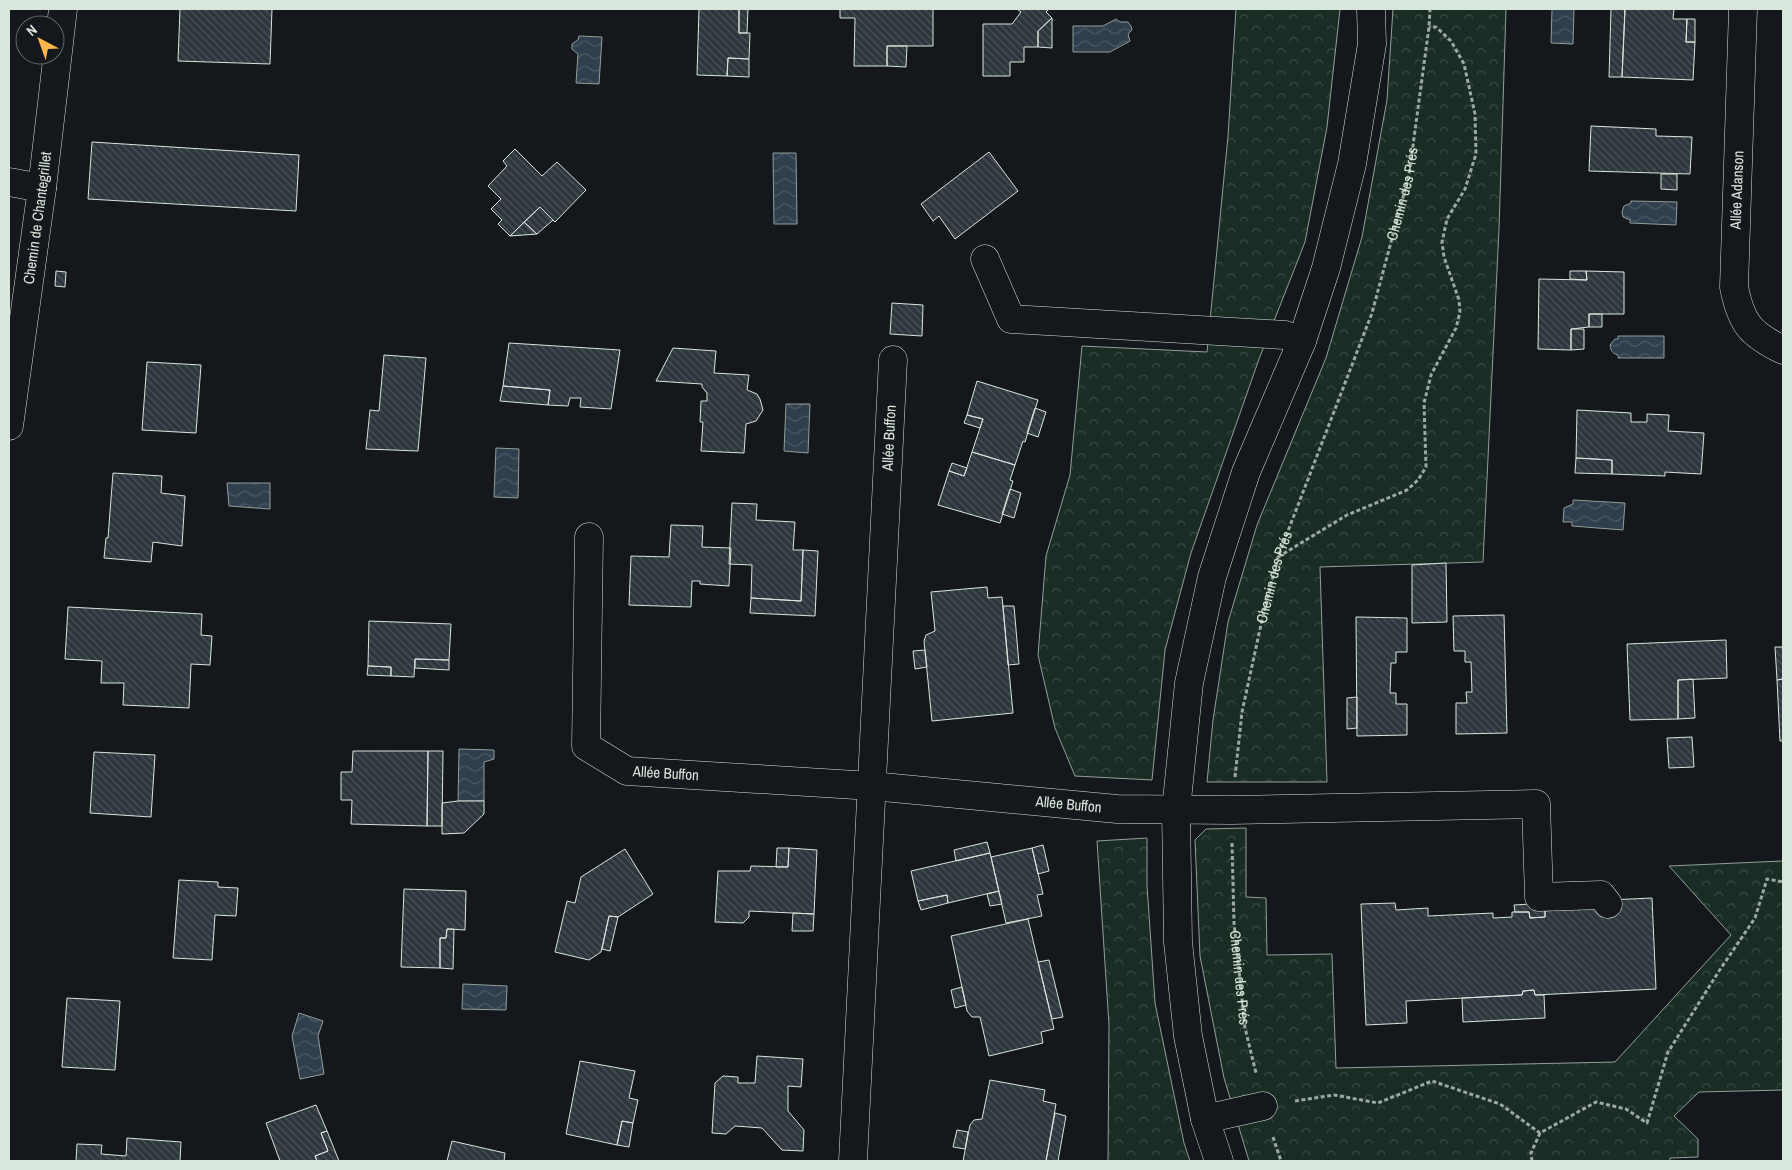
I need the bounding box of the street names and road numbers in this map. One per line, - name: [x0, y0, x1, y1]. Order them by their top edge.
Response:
- street label: Chemin des Prés: [1381, 146, 1423, 243]
- street label: Chemin de Chantegrillet: [18, 150, 56, 285]
- street label: Allée Adanson: [1725, 150, 1748, 231]
- street label: Allée Buffon: [876, 404, 901, 472]
- street label: Chemin des Prés: [1251, 528, 1297, 625]
- street label: Allée Buffon: [631, 760, 700, 785]
- street label: Allée Buffon: [1034, 790, 1103, 818]
- street label: Chemin des Prés: [1225, 929, 1256, 1026]

